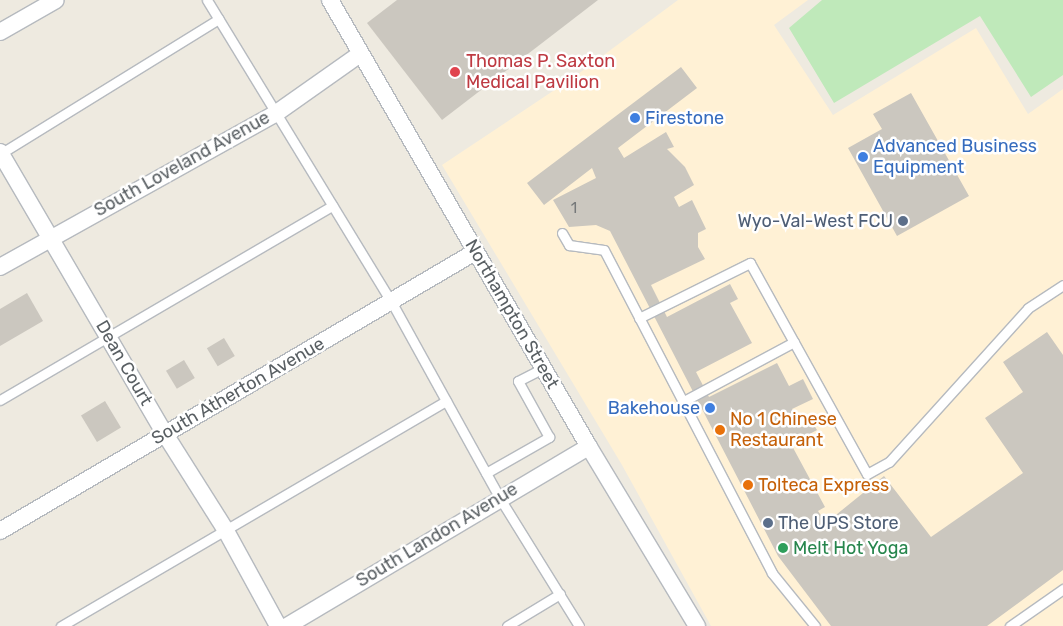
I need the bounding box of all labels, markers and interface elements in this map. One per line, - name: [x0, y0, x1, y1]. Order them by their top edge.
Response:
- place label: Thomas P. Saxton Medical Pavilion: [466, 51, 615, 94]
- marker: Thomas P. Saxton Medical Pavilion: [448, 65, 462, 79]
- street label: South Loveland Avenue: [90, 107, 274, 221]
- place label: Firestone: [645, 107, 724, 129]
- marker: Firestone: [629, 112, 641, 124]
- place label: Advanced Business Equipment: [873, 136, 1037, 178]
- marker: Advanced Business Equipment: [857, 151, 869, 163]
- house number: 1: [571, 200, 577, 218]
- place label: Wyo-Val-West FCU: [737, 210, 893, 232]
- marker: Wyo-Val-West FCU: [897, 215, 909, 227]
- street label: Northampton Street: [460, 235, 564, 393]
- street label: Dean Court: [91, 317, 157, 409]
- street label: South Atherton Avenue: [147, 332, 329, 450]
- place label: Bakehouse: [608, 397, 700, 419]
- marker: Bakehouse: [704, 402, 716, 414]
- place label: No 1 Chinese Restaurant: [730, 409, 837, 452]
- marker: No 1 Chinese Restaurant: [714, 424, 726, 436]
- place label: Tolteca Express: [758, 474, 889, 496]
- street label: South Landon Avenue: [352, 478, 522, 592]
- marker: Tolteca Express: [742, 479, 754, 491]
- place label: The UPS Store: [778, 512, 899, 534]
- marker: The UPS Store: [762, 517, 774, 529]
- place label: Melt Hot Yoga: [793, 537, 909, 559]
- marker: Melt Hot Yoga: [777, 542, 789, 554]

